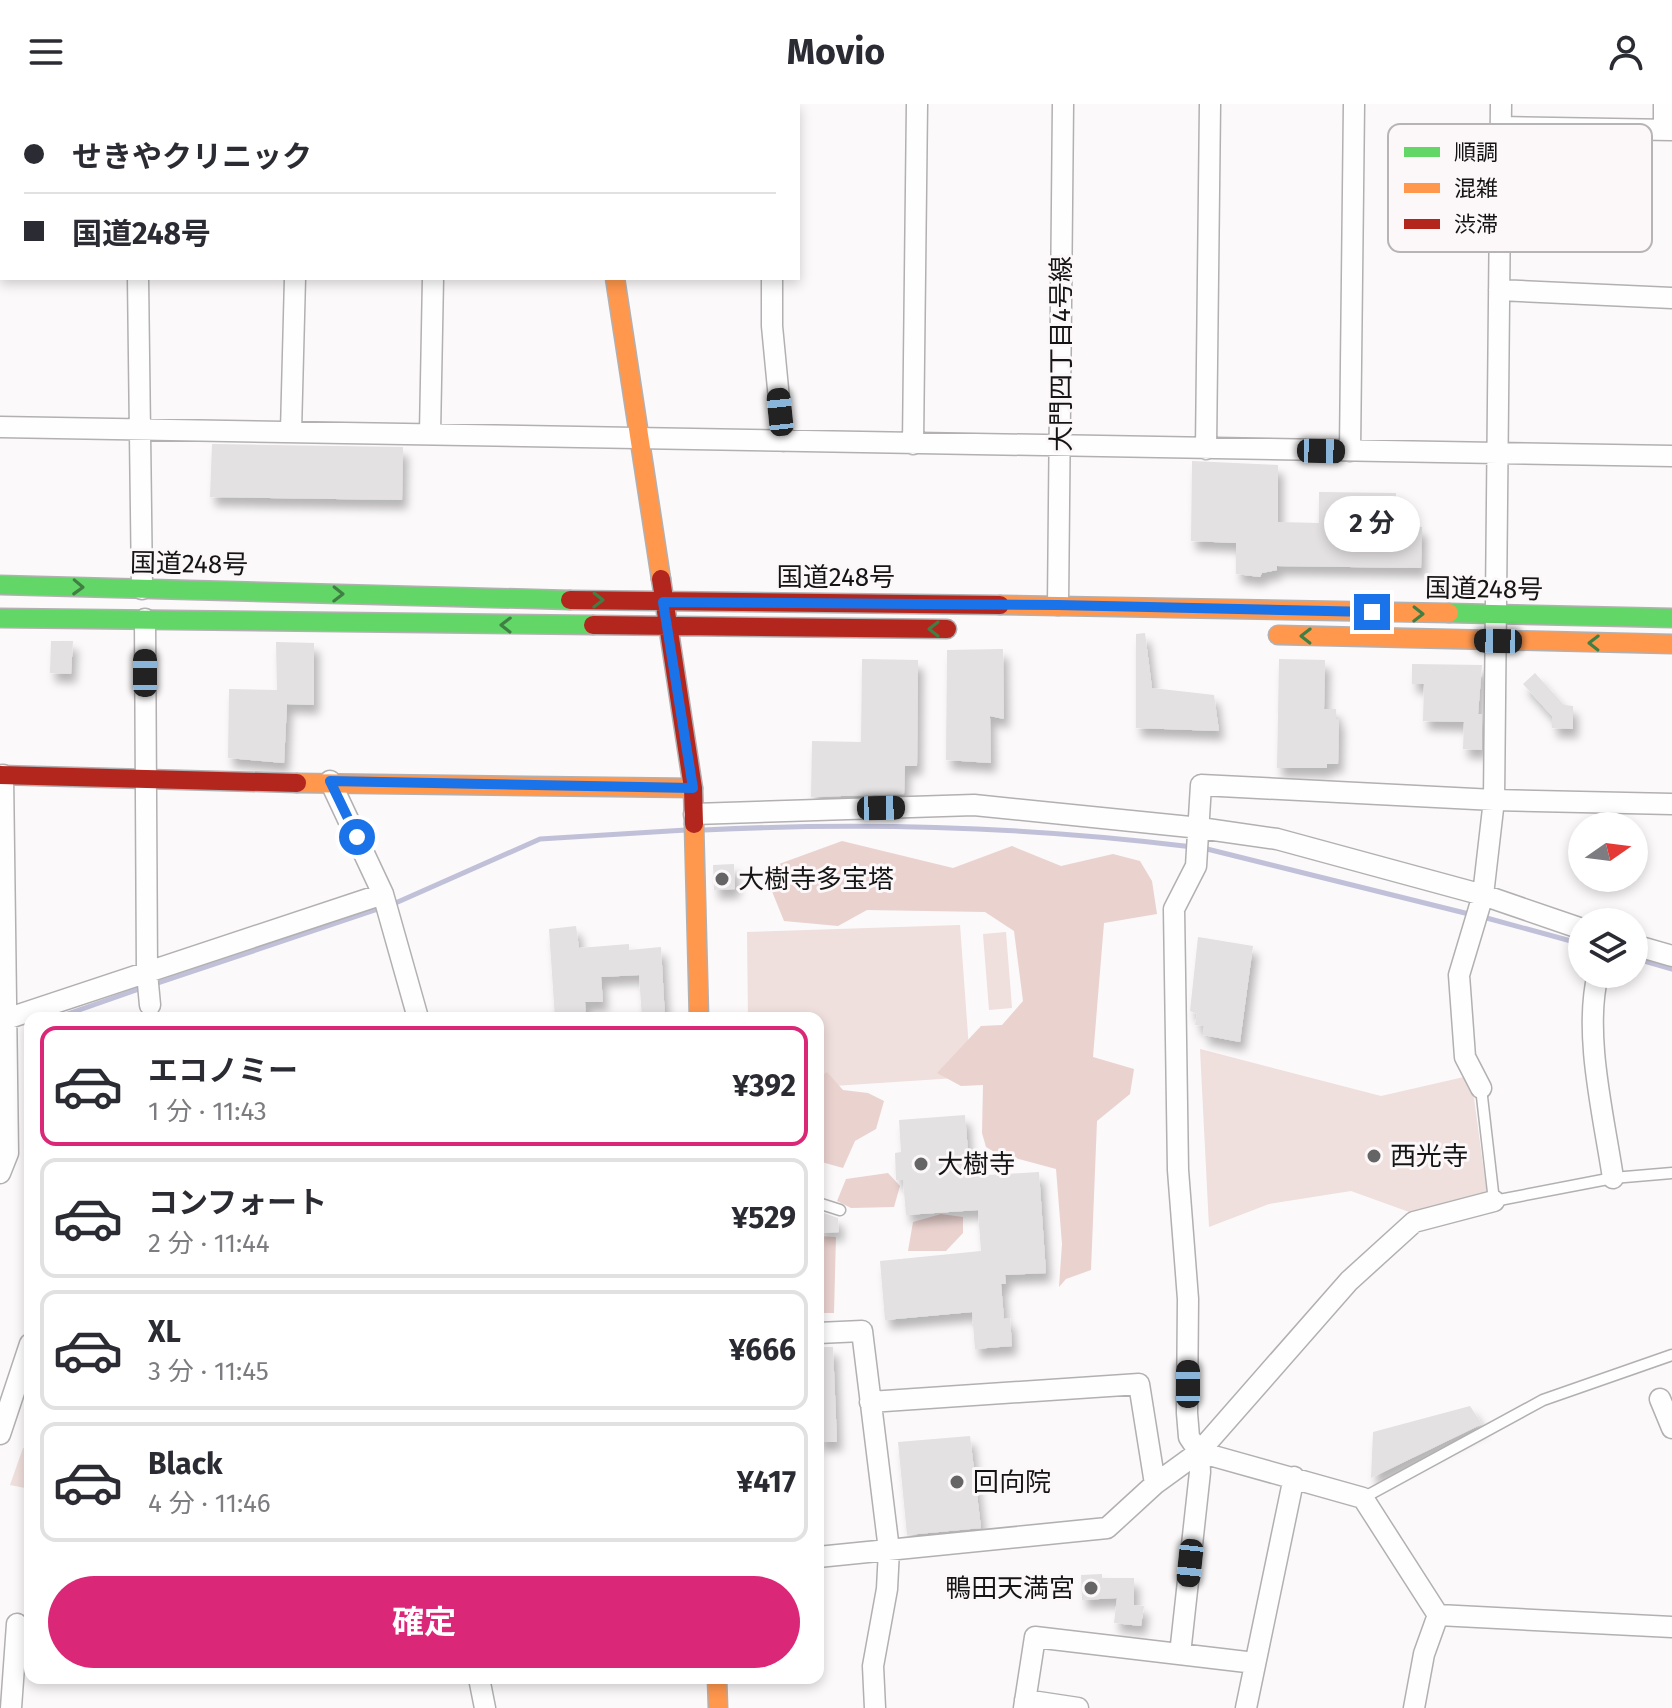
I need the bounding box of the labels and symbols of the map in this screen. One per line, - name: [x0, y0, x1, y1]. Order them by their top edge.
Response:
- legend: [1388, 124, 1652, 252]
- text: 順調: [1454, 139, 1498, 166]
- text: 混雑: [1454, 175, 1498, 202]
- text: 渋滞: [1454, 211, 1498, 238]
- street label: 大門四丁目4号線: [1046, 256, 1077, 452]
- car: [766, 387, 794, 437]
- car: [1297, 439, 1345, 463]
- callout: 2 分: [1324, 496, 1420, 552]
- street label: 国道248号: [130, 547, 248, 581]
- street label: 国道248号: [777, 562, 895, 593]
- street label: 国道248号: [1425, 572, 1543, 606]
- one-way arrow: [72, 579, 85, 596]
- one-way arrow: [332, 585, 345, 602]
- one-way arrow: [592, 591, 605, 609]
- route end: [1354, 594, 1390, 630]
- one-way arrow: [1412, 605, 1425, 622]
- one-way arrow: [499, 616, 512, 633]
- one-way arrow: [927, 620, 940, 638]
- one-way arrow: [1299, 627, 1312, 645]
- car: [1474, 629, 1522, 653]
- one-way arrow: [1587, 634, 1600, 652]
- car: [133, 649, 157, 697]
- car: [857, 796, 905, 820]
- north arrow: [1568, 812, 1648, 892]
- route start: [339, 819, 375, 855]
- place label: 大樹寺多宝塔: [738, 864, 894, 895]
- marker: 大樹寺多宝塔: [713, 870, 731, 888]
- place label: 西光寺: [1390, 1141, 1468, 1172]
- marker: 西光寺: [1365, 1147, 1383, 1165]
- place label: 大樹寺: [937, 1149, 1015, 1180]
- marker: 大樹寺: [912, 1155, 930, 1173]
- car: [1176, 1360, 1200, 1408]
- place label: 回向院: [973, 1467, 1051, 1498]
- marker: 回向院: [948, 1473, 966, 1491]
- car: [1176, 1538, 1204, 1588]
- place label: 鴨田天満宮: [945, 1573, 1075, 1604]
- marker: 鴨田天満宮: [1082, 1579, 1100, 1597]

